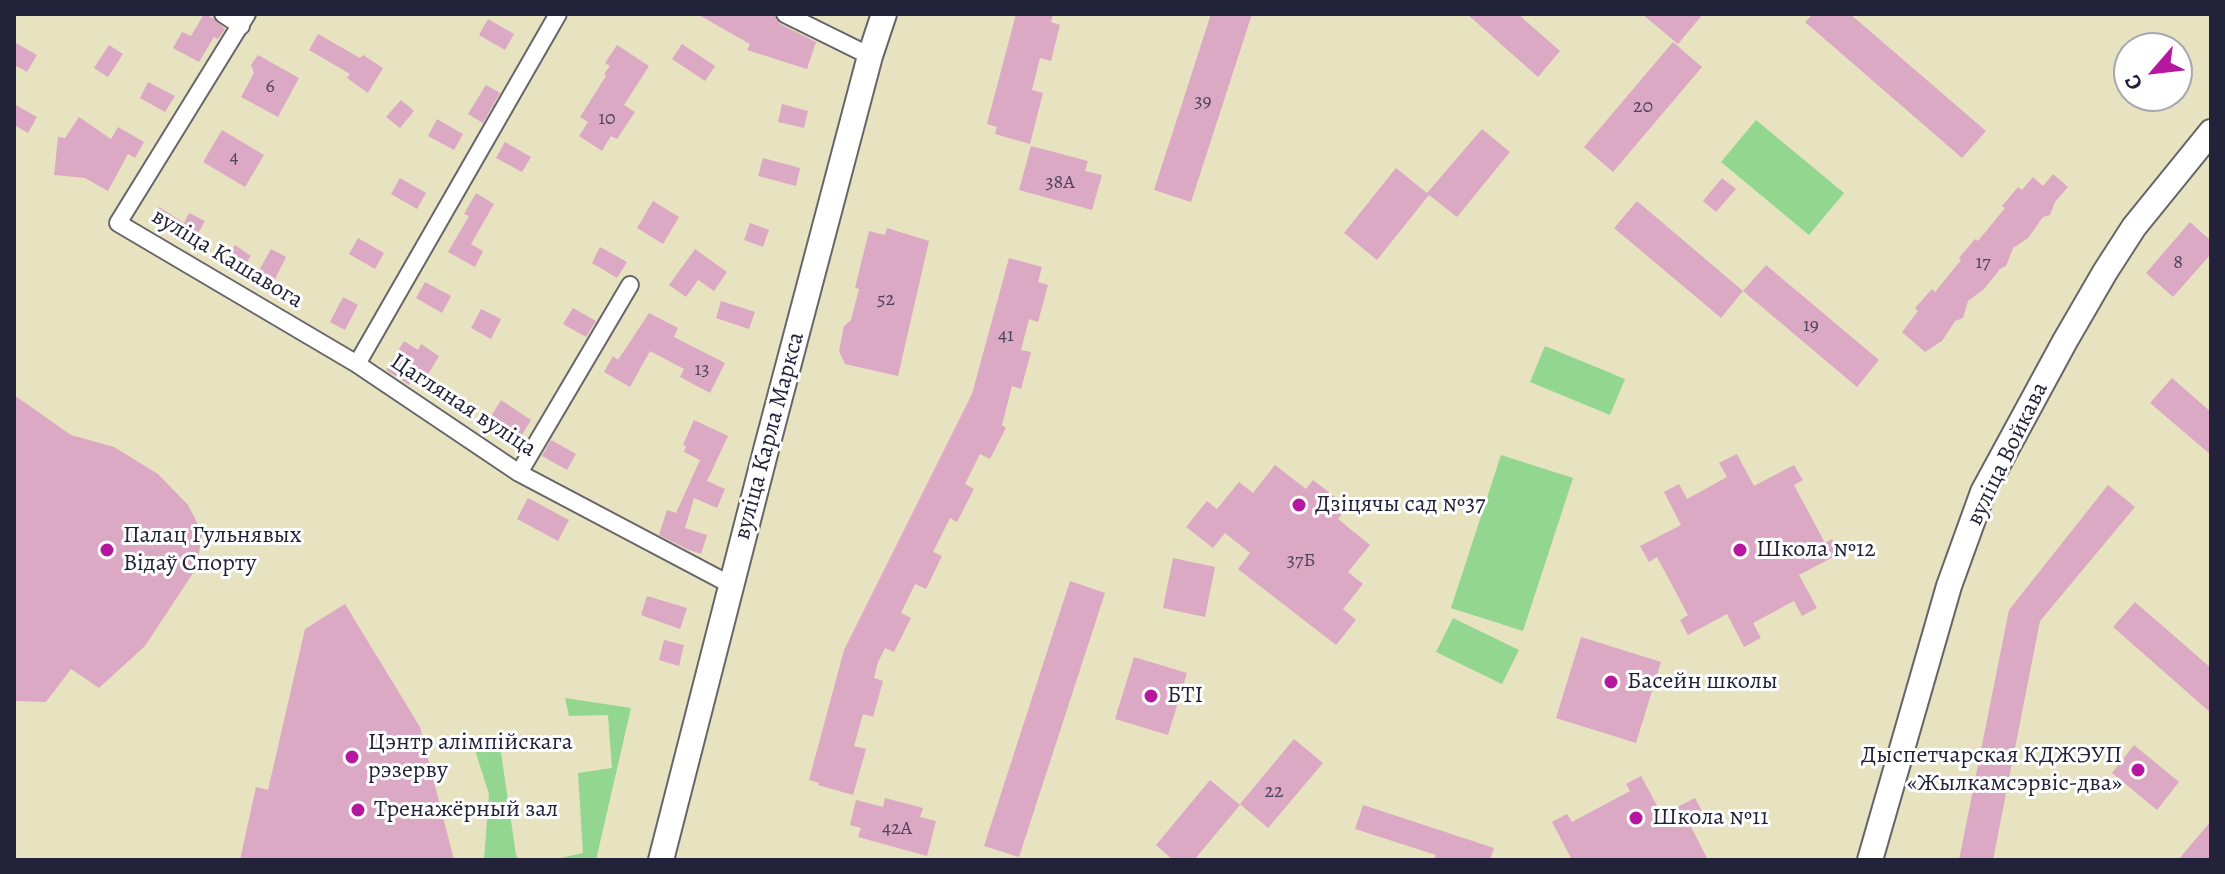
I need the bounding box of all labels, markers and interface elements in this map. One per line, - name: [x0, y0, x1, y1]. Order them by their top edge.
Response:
- north arrow: [2113, 32, 2193, 112]
- text: С: [2117, 69, 2150, 95]
- house number: 6: [265, 75, 275, 99]
- house number: 39: [1194, 90, 1212, 114]
- house number: 20: [1633, 95, 1653, 119]
- house number: 10: [598, 107, 616, 131]
- house number: 4: [229, 146, 239, 170]
- house number: 38А: [1045, 171, 1075, 195]
- street label: вуліца Кашавога: [146, 202, 308, 316]
- house number: 17: [1975, 251, 1991, 275]
- house number: 8: [2173, 251, 2183, 275]
- house number: 52: [877, 288, 895, 312]
- house number: 19: [1803, 314, 1819, 338]
- house number: 41: [998, 324, 1014, 348]
- street label: вуліца Карла Маркса: [728, 329, 812, 543]
- street label: Цагляная вуліца: [385, 348, 541, 464]
- house number: 13: [694, 358, 710, 382]
- street label: вуліца Войкава: [1961, 378, 2055, 530]
- place label: Дзіцячы сад №37: [1315, 491, 1485, 519]
- marker: Дзіцячы сад №37: [1290, 496, 1308, 514]
- place label: Палац Гульнявых Відаў Спорту: [123, 522, 302, 578]
- place label: Школа №12: [1756, 536, 1876, 564]
- marker: Палац Гульнявых Відаў Спорту: [98, 541, 116, 559]
- marker: Школа №12: [1731, 541, 1749, 559]
- house number: 37Б: [1287, 549, 1315, 573]
- place label: Басейн школы: [1627, 668, 1778, 696]
- marker: Басейн школы: [1602, 673, 1620, 691]
- place label: БТІ: [1167, 682, 1203, 710]
- marker: БТІ: [1142, 687, 1160, 705]
- place label: Цэнтр алімпійскага рэзерву: [368, 729, 573, 785]
- place label: Дыспетчарская КДЖЭУП «Жылкамсэрвіс-два»: [1861, 742, 2122, 798]
- marker: Цэнтр алімпійскага рэзерву: [343, 748, 361, 766]
- marker: Дыспетчарская КДЖЭУП «Жылкамсэрвіс-два»: [2129, 761, 2147, 779]
- house number: 22: [1265, 780, 1283, 804]
- place label: Тренажёрный зал: [374, 796, 558, 824]
- marker: Тренажёрный зал: [349, 801, 367, 819]
- place label: Школа №11: [1652, 804, 1768, 832]
- marker: Школа №11: [1627, 809, 1645, 827]
- house number: 42А: [882, 817, 912, 841]

